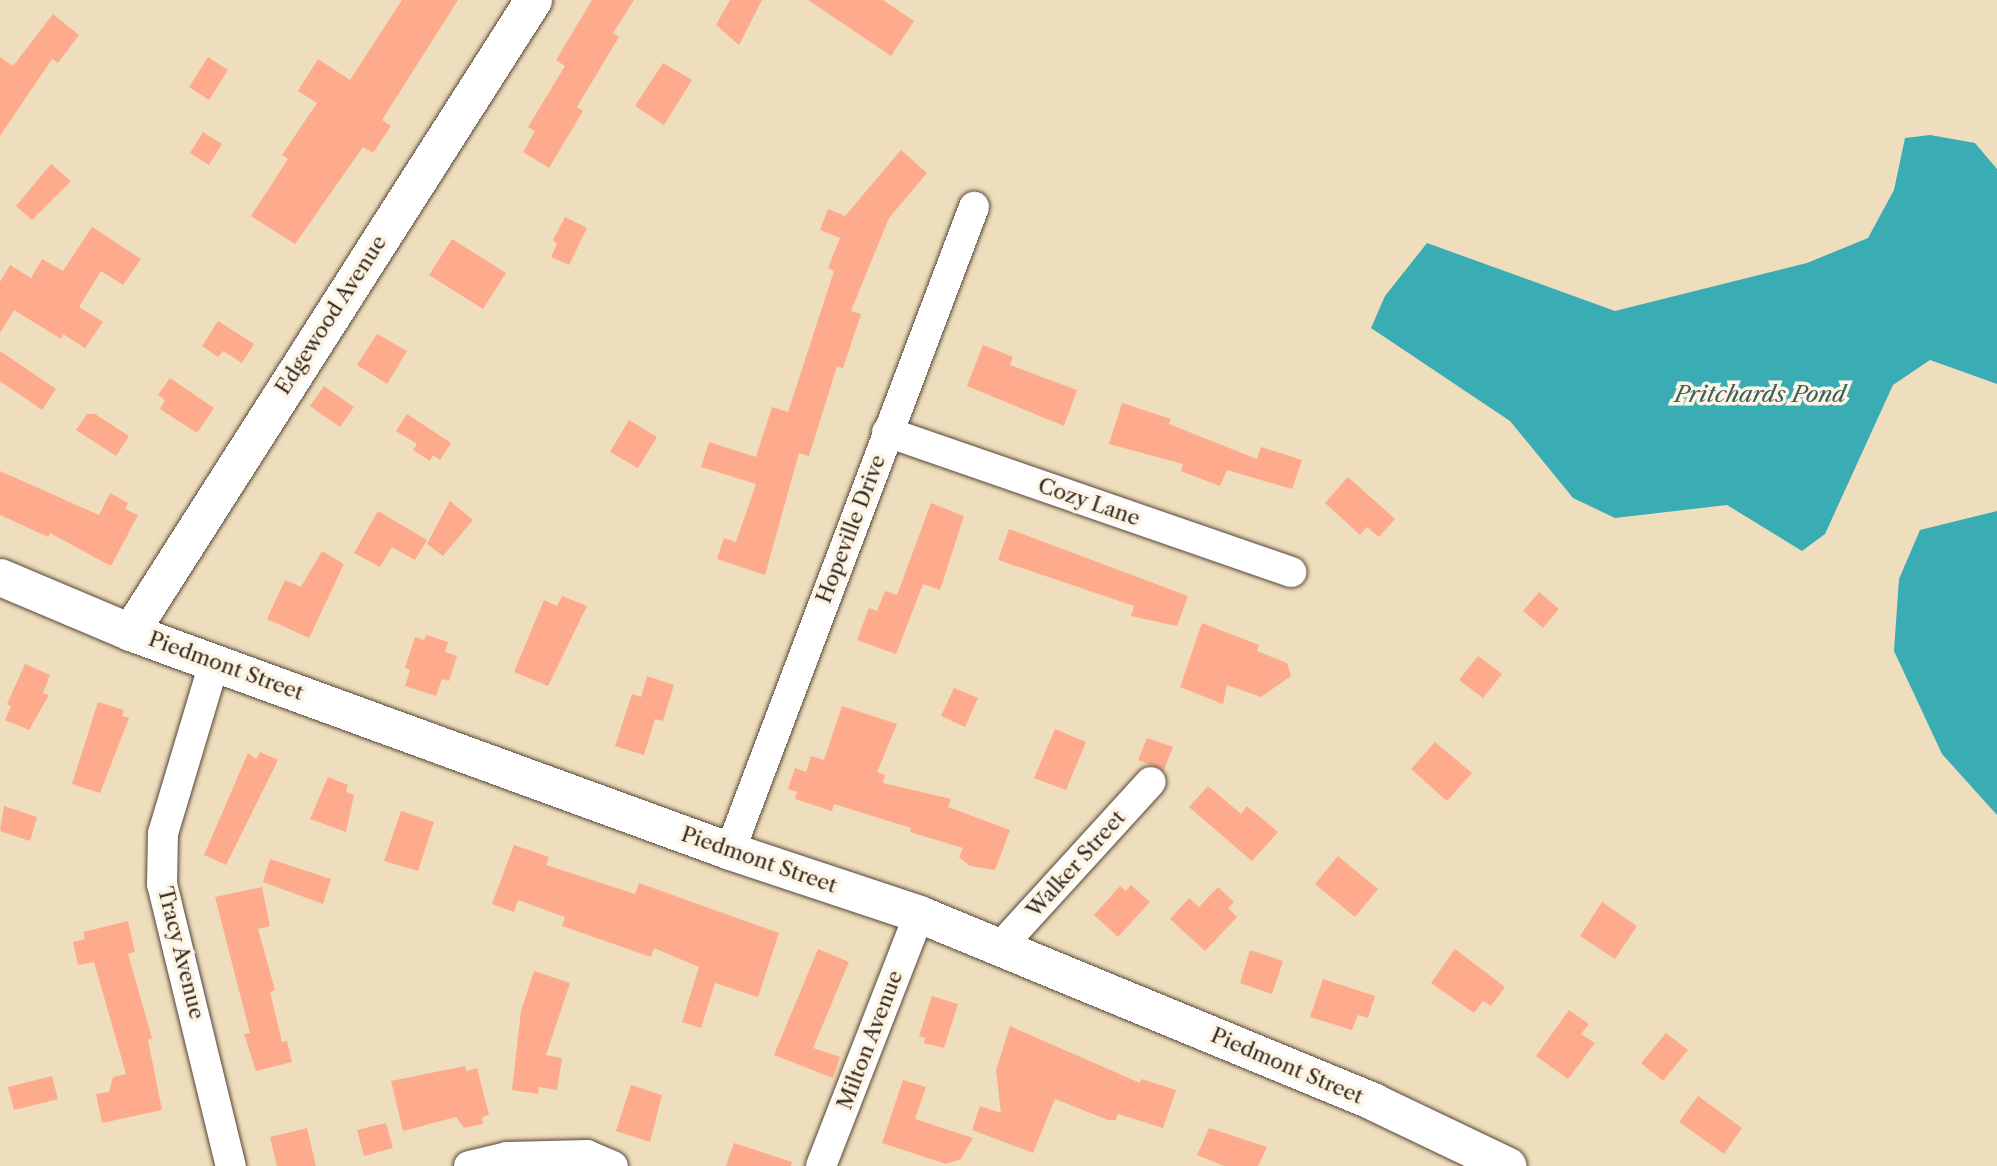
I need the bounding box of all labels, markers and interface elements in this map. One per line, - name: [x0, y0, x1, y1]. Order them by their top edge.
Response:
- street label: Edgewood Avenue: [270, 230, 392, 400]
- water label: Pritchards Pond: [1674, 380, 1846, 408]
- street label: Hopeville Drive: [811, 451, 891, 607]
- street label: Cozy Lane: [1034, 473, 1144, 531]
- street label: Piedmont Street: [145, 626, 307, 706]
- street label: Walker Street: [1021, 805, 1131, 923]
- street label: Piedmont Street: [678, 822, 840, 898]
- street label: Tracy Avenue: [152, 884, 210, 1022]
- street label: Milton Avenue: [832, 967, 908, 1113]
- street label: Piedmont Street: [1207, 1023, 1367, 1109]

